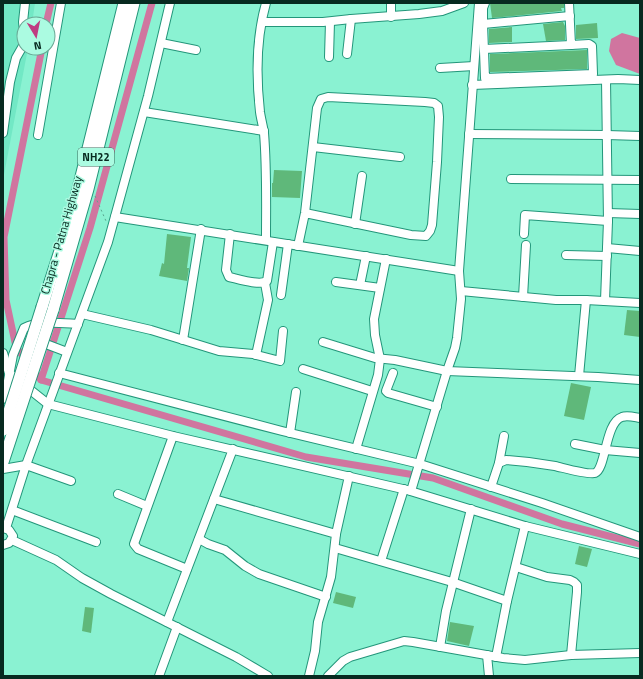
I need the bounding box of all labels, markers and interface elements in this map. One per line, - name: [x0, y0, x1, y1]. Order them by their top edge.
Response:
- north arrow: [16, 16, 56, 56]
- text: N: [33, 37, 43, 54]
- road number: NH22: [78, 148, 114, 166]
- street label: Chapra - Patna Highway: [35, 173, 87, 296]

